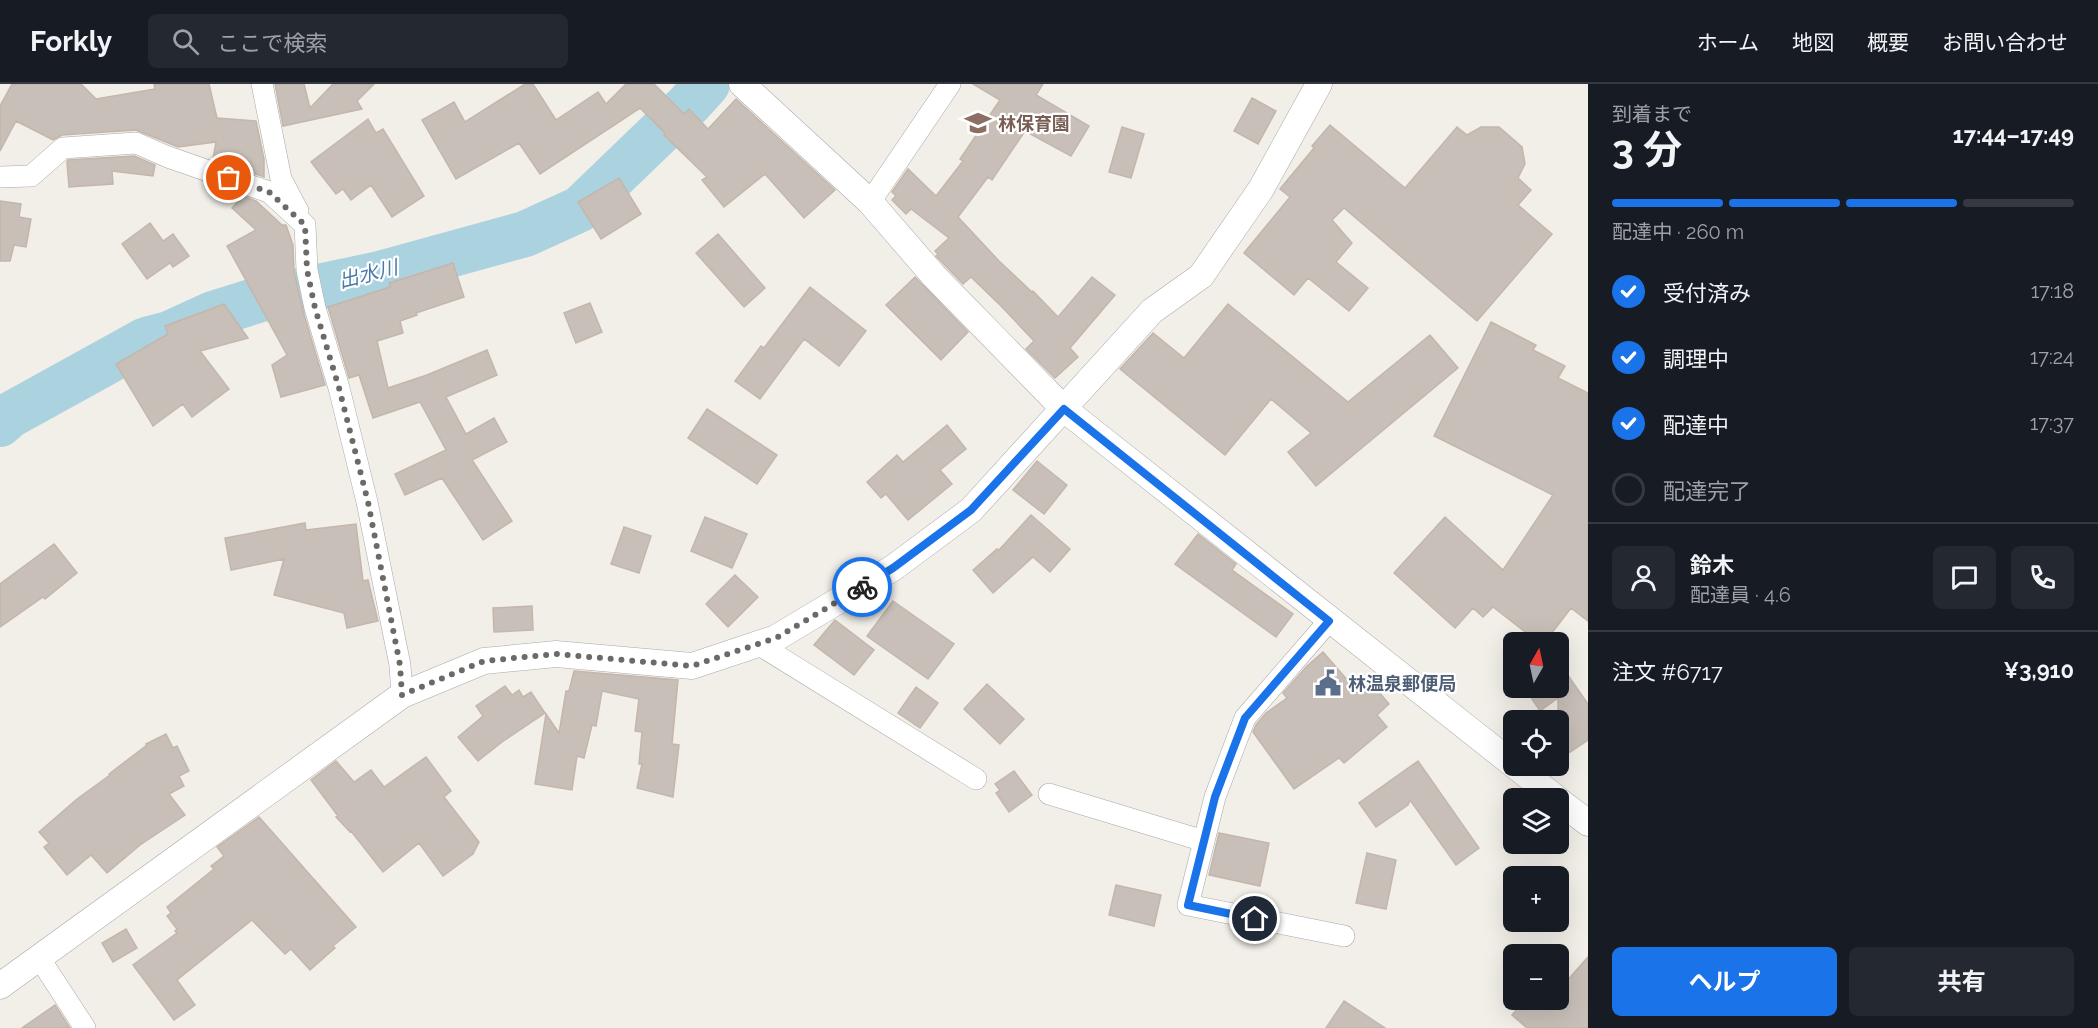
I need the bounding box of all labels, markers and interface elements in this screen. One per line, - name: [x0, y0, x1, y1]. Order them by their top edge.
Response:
- search box: [148, 14, 568, 68]
- text: Forkly: [30, 25, 112, 58]
- icon: search: [169, 25, 202, 58]
- text: ここで検索: [217, 30, 327, 56]
- text: ホーム: [1697, 30, 1759, 55]
- text: 地図: [1792, 30, 1834, 55]
- text: 概要: [1867, 30, 1909, 55]
- text: お問い合わせ: [1942, 30, 2068, 55]
- text: 到着まで: [1612, 102, 1692, 126]
- school or university icon: 林保育園: [963, 108, 993, 138]
- place label: 林保育園: [998, 113, 1070, 134]
- text: 17:44–17:49: [1953, 122, 2074, 148]
- text: 3 分: [1612, 126, 1682, 172]
- pin: [203, 152, 254, 203]
- icon: bag: [212, 161, 245, 194]
- text: 配達中 · 260 m: [1612, 220, 1744, 244]
- water label: 出水川: [336, 255, 402, 293]
- icon: check: [1612, 275, 1645, 308]
- text: 17:18: [2031, 279, 2074, 303]
- text: 受付済み: [1663, 280, 1751, 306]
- icon: check: [1612, 341, 1645, 374]
- text: 17:24: [2030, 345, 2074, 369]
- text: 調理中: [1663, 346, 1729, 372]
- icon: check: [1612, 407, 1645, 440]
- text: 17:37: [2030, 411, 2074, 435]
- text: 配達中: [1663, 412, 1729, 438]
- text: 配達完了: [1663, 478, 1751, 504]
- button: person: [1612, 546, 1675, 609]
- button: chat: [1933, 546, 1996, 609]
- button: phone: [2011, 546, 2074, 609]
- text: 鈴木: [1690, 552, 1734, 578]
- courier: [832, 557, 892, 617]
- icon: bike: [846, 571, 879, 604]
- text: 配達員 · 4.6: [1690, 583, 1791, 607]
- north arrow: [1503, 632, 1569, 698]
- map controls: [1503, 632, 1569, 1010]
- text: ¥3,910: [2004, 657, 2074, 683]
- text: 注文 #6717: [1612, 659, 1723, 685]
- public building icon: 林温泉郵便局: [1313, 668, 1343, 698]
- place label: 林温泉郵便局: [1348, 673, 1456, 694]
- button: locate: [1503, 710, 1569, 776]
- button: layers: [1503, 788, 1569, 854]
- button: +: [1503, 866, 1569, 932]
- pin: [1229, 893, 1280, 944]
- icon: home: [1238, 902, 1271, 935]
- button: −: [1503, 944, 1569, 1010]
- button: ヘルプ: [1612, 947, 1837, 1016]
- button: 共有: [1849, 947, 2074, 1016]

